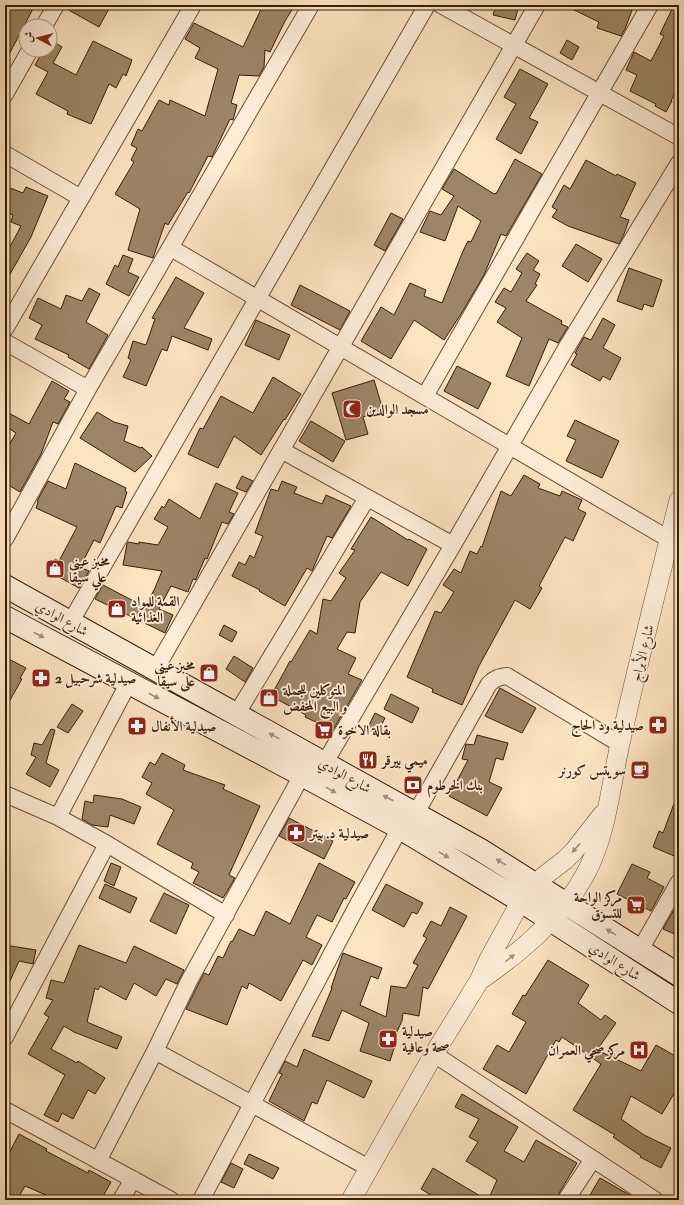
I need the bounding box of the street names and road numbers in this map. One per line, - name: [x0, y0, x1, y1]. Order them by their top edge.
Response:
- street label: شارع الوادي: [31, 597, 91, 642]
- street label: شارع الأبراج: [625, 622, 662, 684]
- street label: شارع الوادي: [314, 754, 374, 799]
- street label: شارع الوادي: [584, 939, 644, 987]

